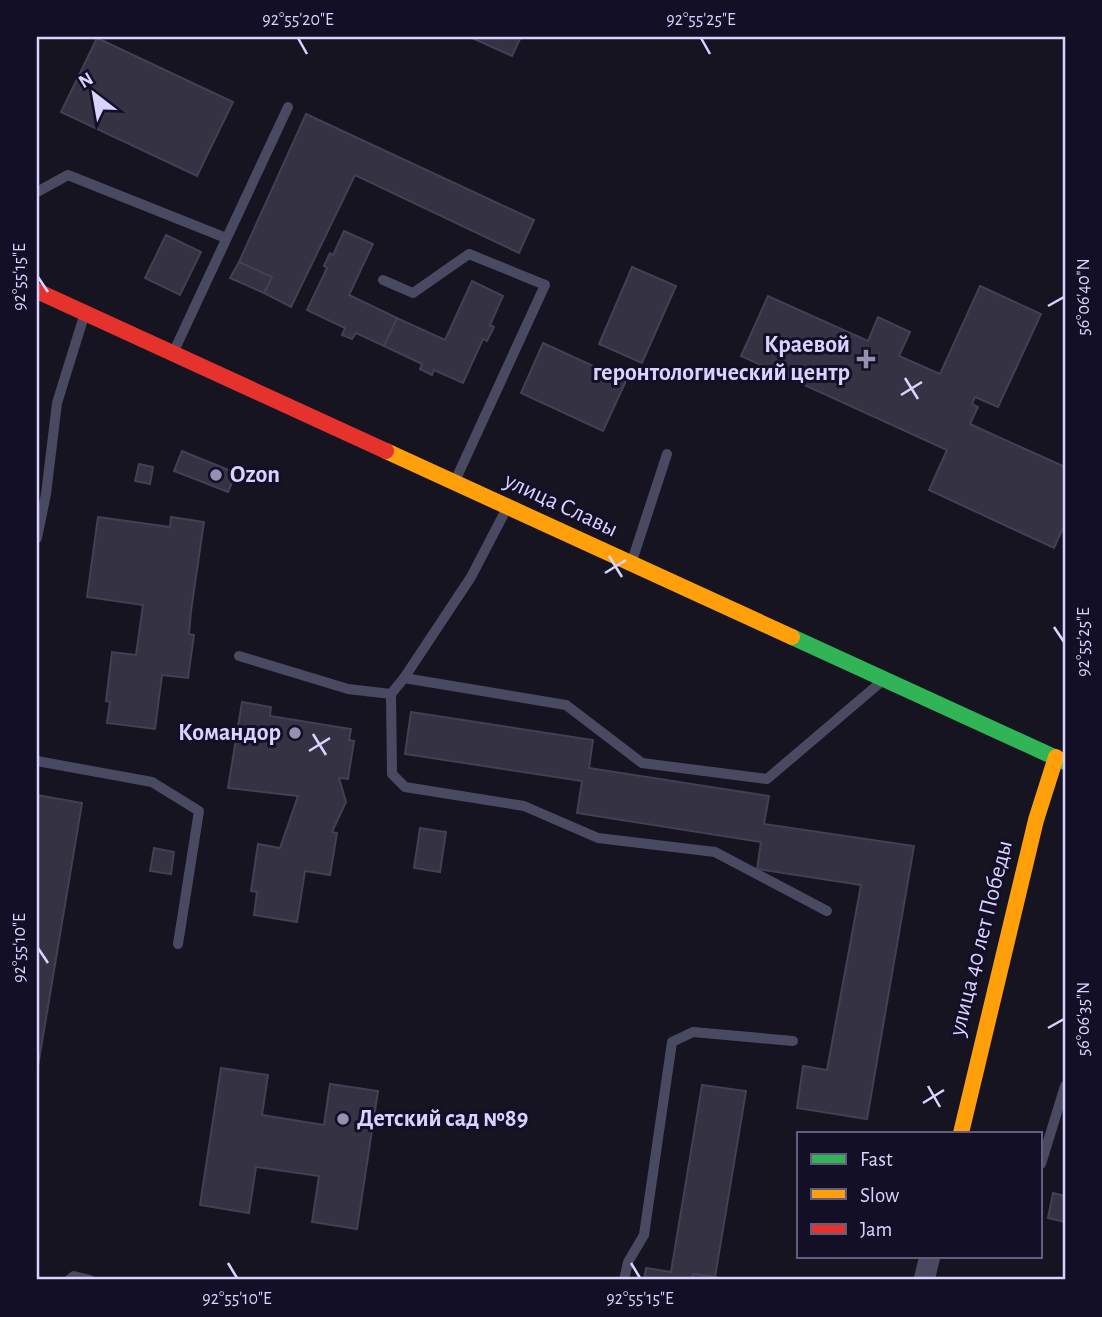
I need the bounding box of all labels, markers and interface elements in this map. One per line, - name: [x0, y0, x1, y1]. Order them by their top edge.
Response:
- text: 92°55'20"E: [262, 11, 334, 29]
- text: 92°55'25"E: [666, 11, 736, 29]
- north arrow: [60, 60, 130, 130]
- text: N: [75, 69, 97, 92]
- text: 92°55'15"E: [11, 243, 29, 311]
- text: 56°06'40"N: [1075, 258, 1093, 336]
- place label: Краевой геронтологический центр: [593, 333, 850, 385]
- marker: Краевой геронтологический центр: [856, 349, 876, 369]
- place label: Ozon: [230, 463, 280, 487]
- marker: Ozon: [208, 467, 224, 483]
- street label: улица Славы: [500, 468, 621, 542]
- text: 92°55'25"E: [1075, 607, 1093, 677]
- place label: Командор: [178, 721, 281, 745]
- marker: Командор: [287, 725, 303, 741]
- street label: улица 40 лет Победы: [945, 838, 1017, 1039]
- text: 92°55'10"E: [11, 913, 29, 983]
- text: 56°06'35"N: [1075, 982, 1093, 1056]
- place label: Детский сад №89: [357, 1107, 528, 1131]
- marker: Детский сад №89: [335, 1111, 351, 1127]
- legend: [797, 1132, 1042, 1258]
- text: Fast: [860, 1149, 893, 1170]
- text: Slow: [860, 1185, 899, 1206]
- text: Jam: [860, 1219, 892, 1240]
- text: 92°55'10"E: [202, 1290, 272, 1308]
- text: 92°55'15"E: [606, 1290, 674, 1308]

